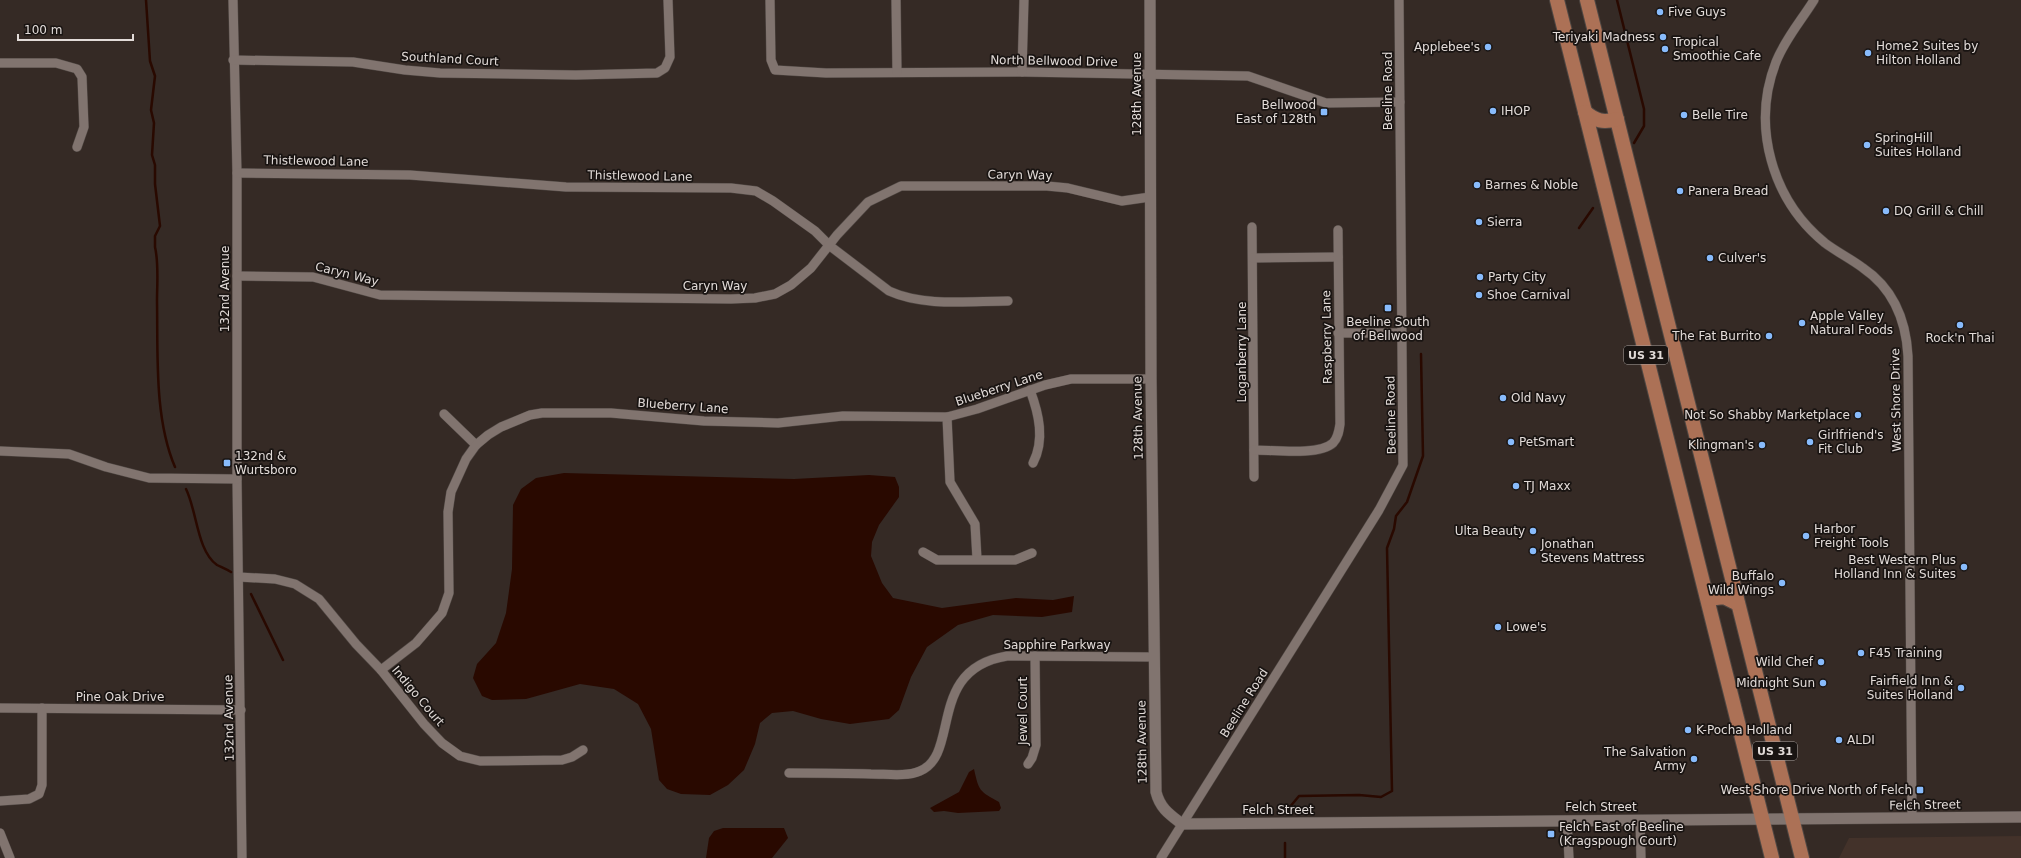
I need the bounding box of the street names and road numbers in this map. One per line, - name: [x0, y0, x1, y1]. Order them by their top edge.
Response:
- street label: Southland Court: [401, 49, 499, 69]
- street label: 128th Avenue: [1130, 52, 1144, 136]
- street label: Beeline Road: [1381, 52, 1395, 130]
- street label: North Bellwood Drive: [990, 53, 1118, 69]
- street label: Thistlewood Lane: [262, 153, 369, 169]
- street label: Caryn Way: [988, 167, 1052, 183]
- street label: Thistlewood Lane: [586, 168, 693, 184]
- street label: 132nd Avenue: [218, 246, 232, 332]
- street label: Caryn Way: [314, 259, 380, 289]
- street label: Caryn Way: [683, 279, 747, 293]
- street label: Raspberry Lane: [1319, 290, 1335, 384]
- street label: Loganberry Lane: [1235, 302, 1249, 403]
- road number: US 31: [1624, 346, 1668, 364]
- street label: West Shore Drive: [1888, 348, 1904, 452]
- street label: Blueberry Lane: [953, 367, 1045, 409]
- street label: 128th Avenue: [1130, 376, 1146, 460]
- street label: Beeline Road: [1383, 376, 1399, 454]
- street label: Blueberry Lane: [637, 396, 729, 416]
- street label: Sapphire Parkway: [1003, 638, 1111, 652]
- street label: Indigo Court: [389, 663, 447, 729]
- street label: Beeline Road: [1217, 666, 1271, 740]
- street label: 132nd Avenue: [221, 675, 237, 761]
- street label: Jewel Court: [1016, 677, 1030, 746]
- street label: Pine Oak Drive: [76, 690, 164, 704]
- street label: 128th Avenue: [1134, 700, 1150, 784]
- road number: US 31: [1753, 742, 1797, 760]
- street label: Felch Street: [1889, 797, 1961, 813]
- street label: Felch Street: [1565, 800, 1637, 814]
- street label: Felch Street: [1242, 803, 1314, 817]

